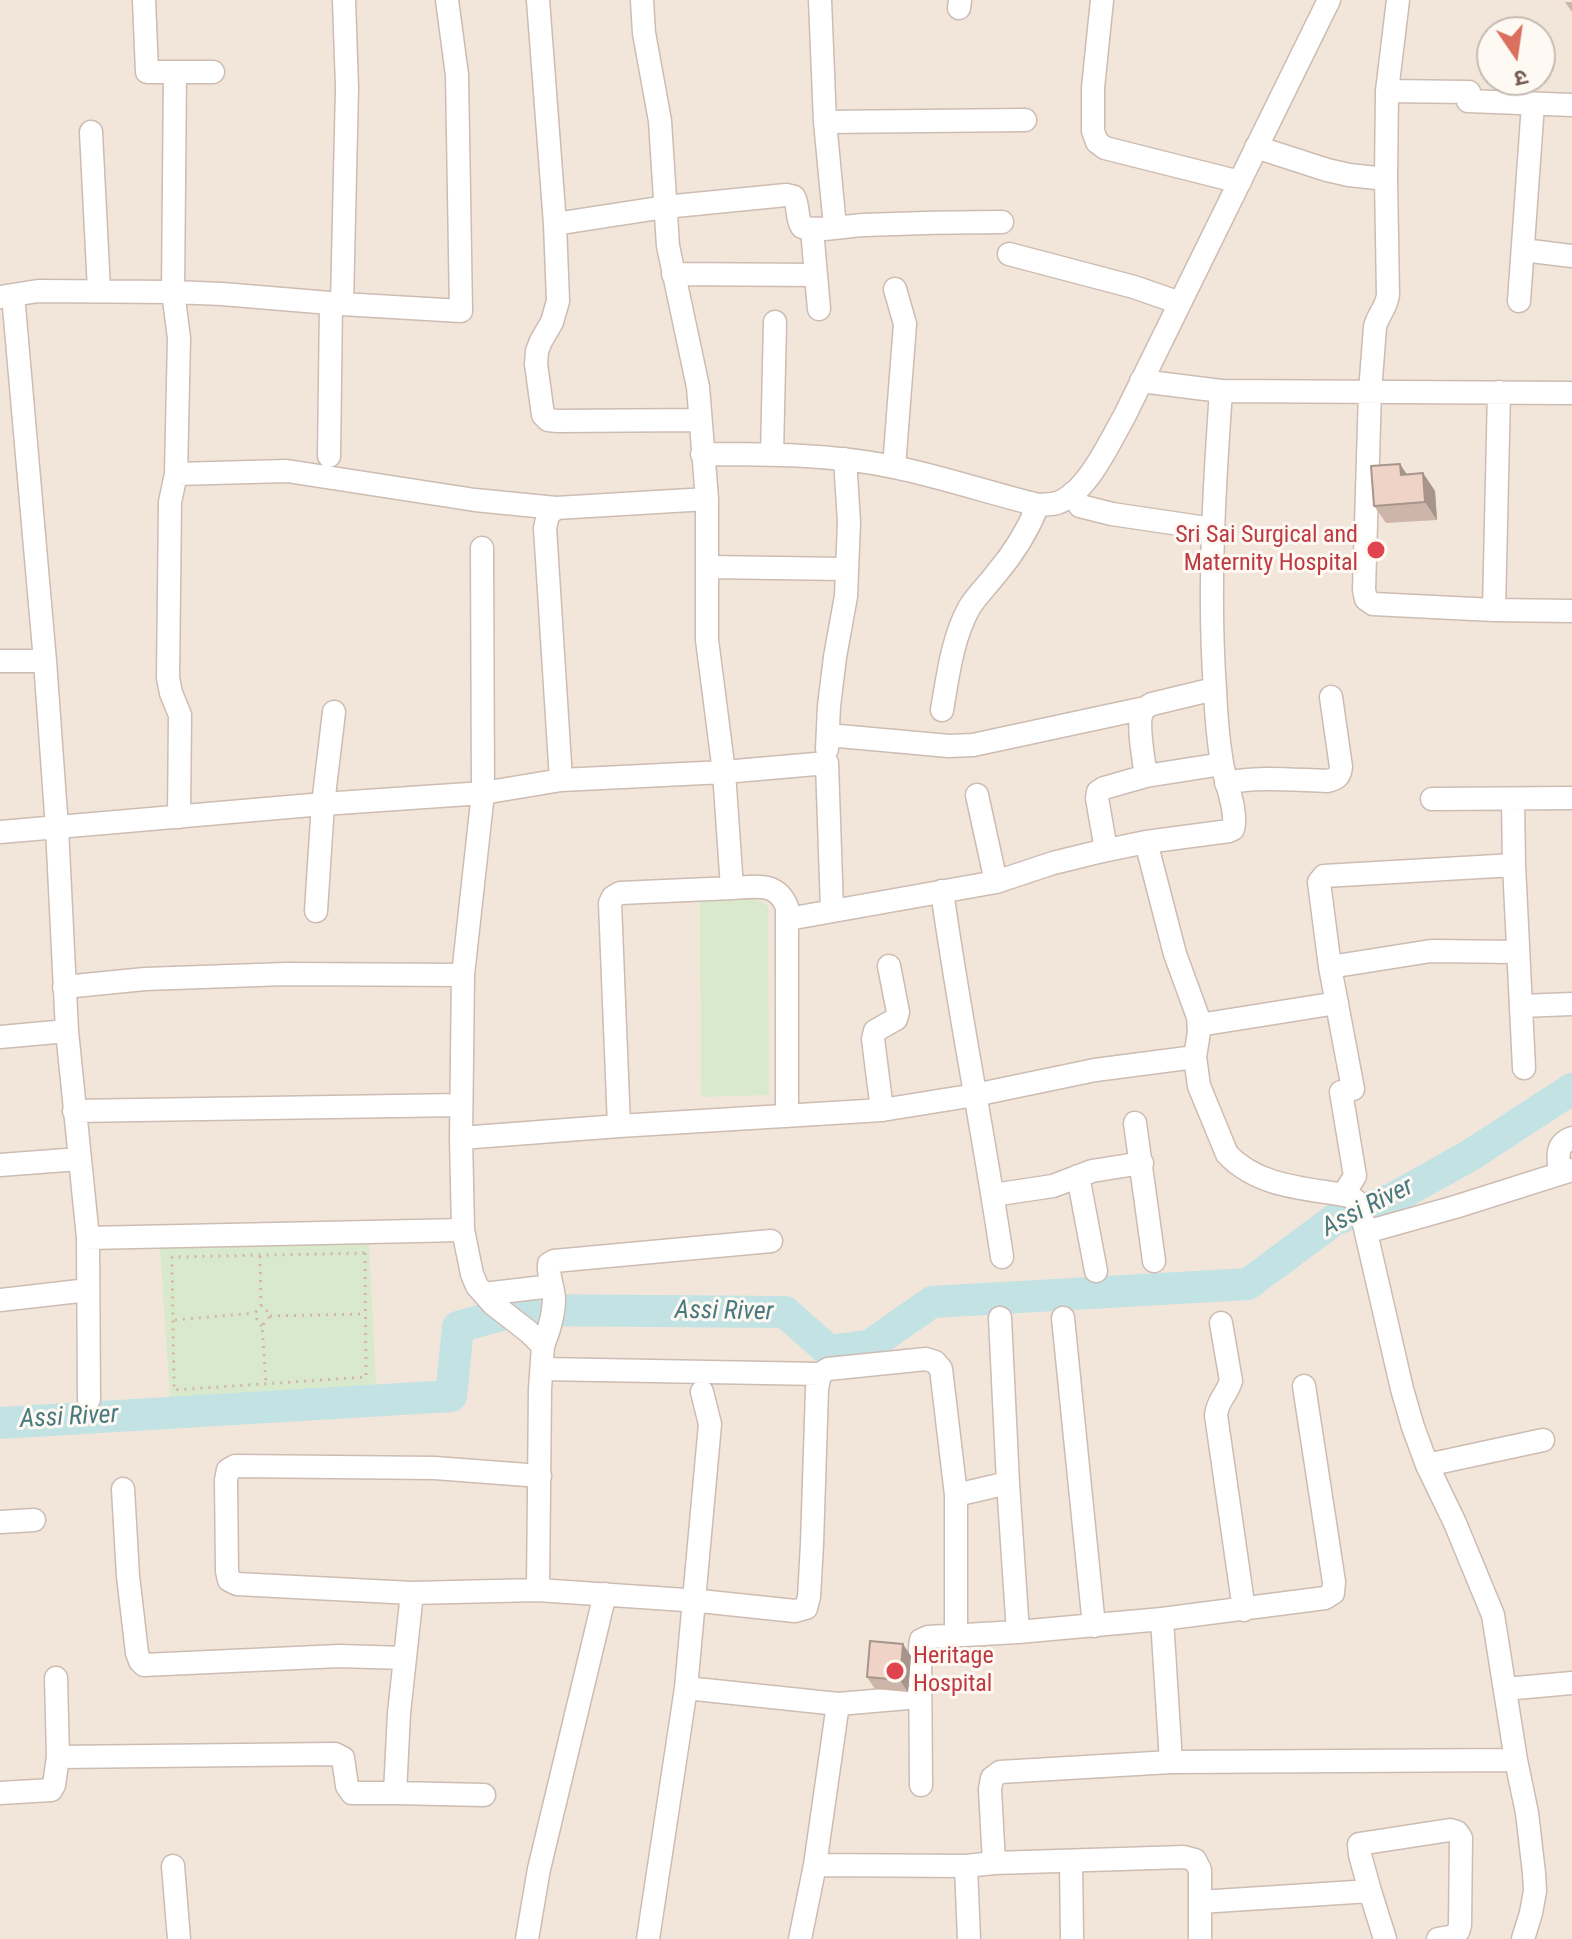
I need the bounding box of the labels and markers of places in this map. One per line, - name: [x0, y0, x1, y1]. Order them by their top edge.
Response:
- place label: Sri Sai Surgical and Maternity Hospital: [1175, 522, 1358, 578]
- marker: Sri Sai Surgical and Maternity Hospital: [1365, 539, 1387, 561]
- place label: Heritage Hospital: [913, 1643, 994, 1699]
- marker: Heritage Hospital: [884, 1660, 906, 1682]

